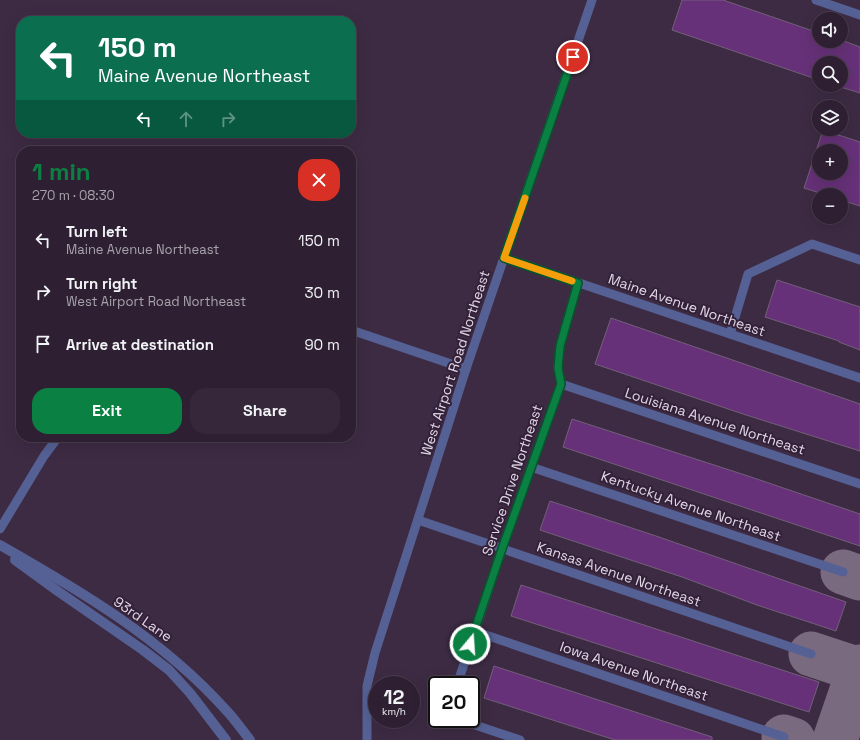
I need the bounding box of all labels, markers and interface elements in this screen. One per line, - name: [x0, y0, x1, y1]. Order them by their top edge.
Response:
- map controls: [812, 12, 848, 224]
- button: sound: [812, 12, 848, 48]
- text: 150 m: [98, 29, 177, 65]
- icon: left: [32, 32, 84, 84]
- pin: [556, 40, 590, 74]
- icon: arrive: [562, 46, 584, 68]
- button: search: [812, 56, 848, 92]
- text: Maine Avenue Northeast: [98, 64, 310, 87]
- button: layers: [812, 100, 848, 136]
- icon: left: [133, 108, 155, 130]
- icon: ahead: [175, 108, 197, 130]
- icon: right: [217, 108, 239, 130]
- button: +: [812, 144, 848, 180]
- text: 1 min: [32, 156, 91, 187]
- button: close: [298, 159, 340, 201]
- text: 270 m · 08:30: [32, 187, 115, 204]
- button: −: [812, 188, 848, 224]
- text: Turn left: [66, 222, 128, 241]
- icon: left: [32, 229, 54, 251]
- text: 150 m: [298, 231, 340, 250]
- text: Maine Avenue Northeast: [66, 241, 219, 258]
- street label: West Airport Road Northeast: [416, 268, 494, 458]
- street label: Maine Avenue Northeast: [606, 270, 768, 340]
- text: Turn right: [66, 274, 137, 293]
- icon: right: [32, 281, 54, 303]
- text: 30 m: [305, 283, 340, 302]
- text: West Airport Road Northeast: [66, 293, 246, 310]
- icon: arrive: [32, 333, 54, 355]
- text: Arrive at destination: [66, 335, 214, 354]
- text: 90 m: [304, 335, 340, 354]
- street label: Louisiana Avenue Northeast: [623, 383, 807, 459]
- button: Exit: [32, 388, 182, 434]
- button: Share: [190, 388, 340, 434]
- street label: Service Drive Northeast: [478, 402, 546, 558]
- street label: Kentucky Avenue Northeast: [599, 467, 783, 545]
- street label: Kansas Avenue Northeast: [535, 537, 703, 611]
- street label: 93rd Lane: [110, 592, 176, 646]
- position arrow: [449, 623, 491, 665]
- street label: Iowa Avenue Northeast: [557, 637, 711, 705]
- speed limit sign: 20: [428, 676, 480, 728]
- text: 12: [384, 684, 404, 710]
- text: km/h: [382, 705, 406, 718]

